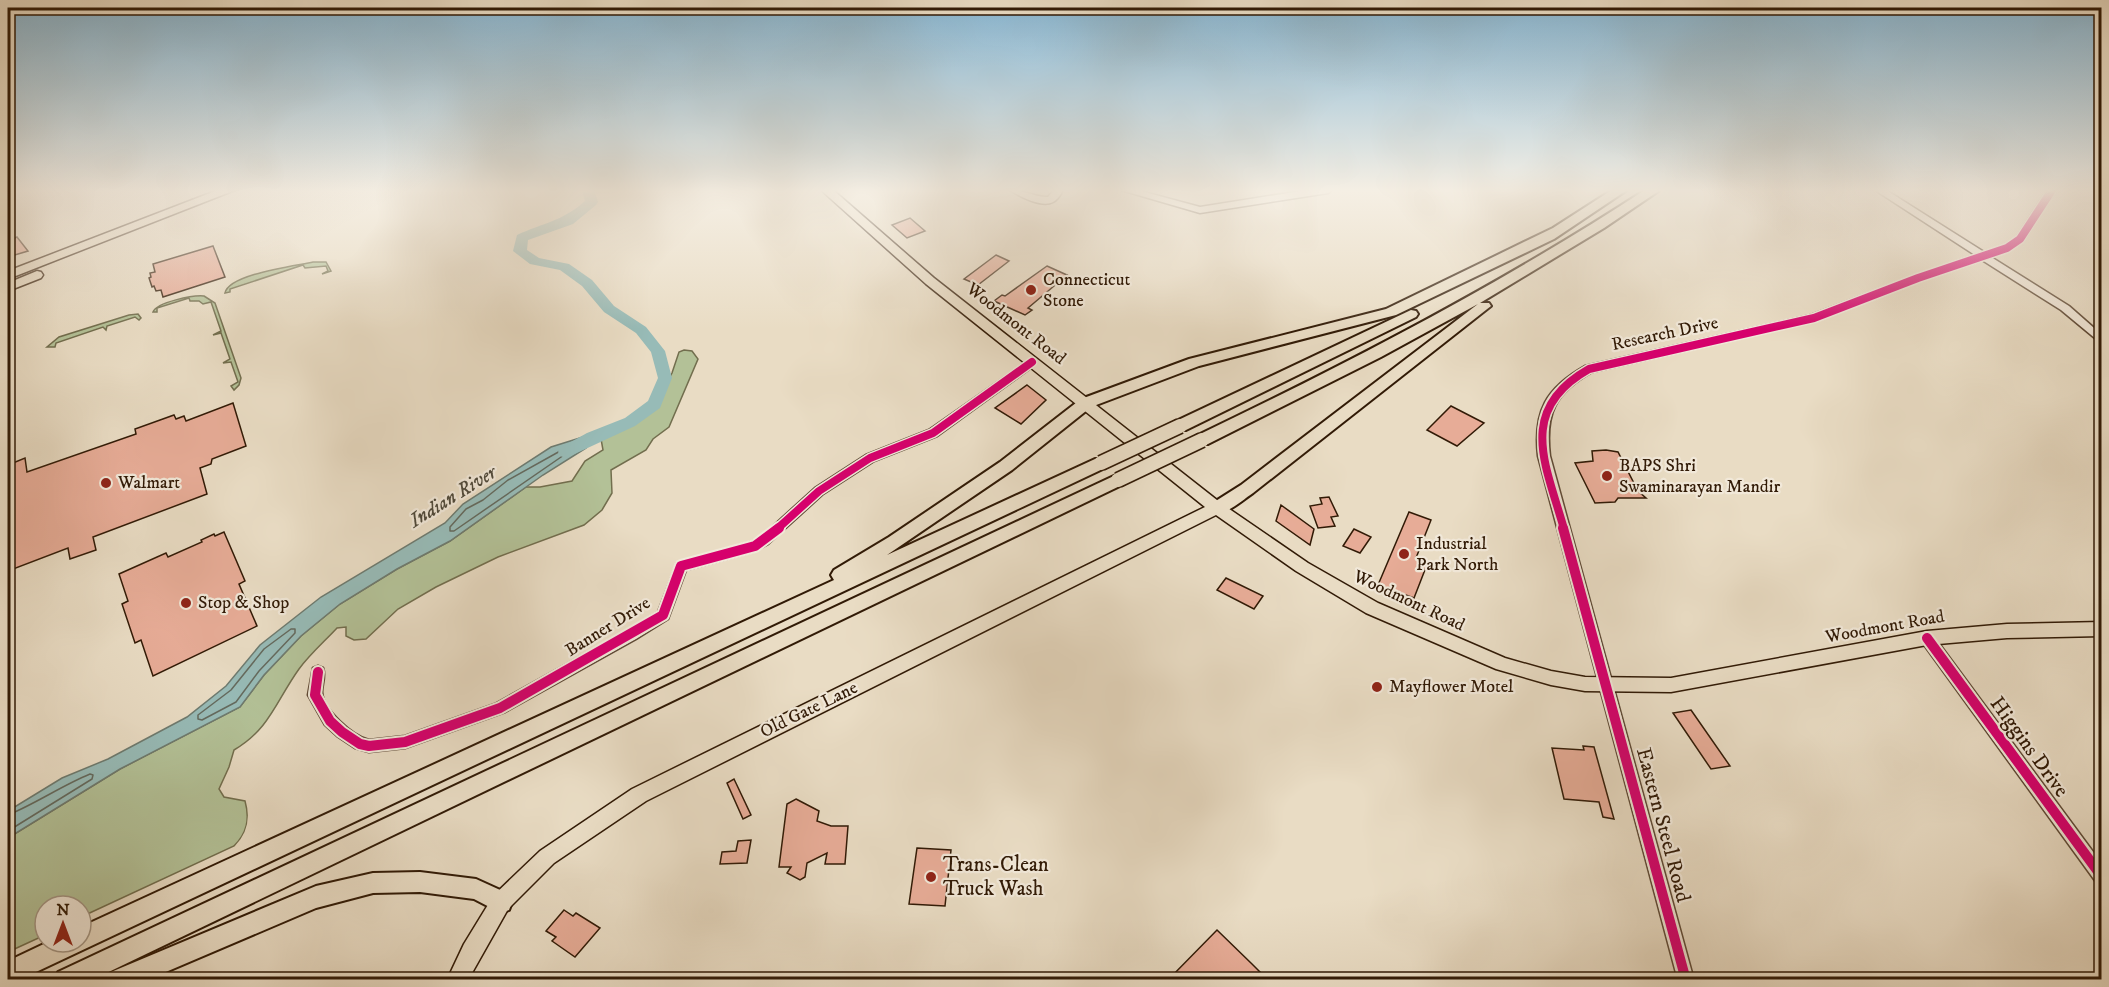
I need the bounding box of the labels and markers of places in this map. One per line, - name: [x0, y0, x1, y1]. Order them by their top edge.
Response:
- place label: Connecticut Stone: [1043, 269, 1131, 312]
- marker: Connecticut Stone: [1024, 283, 1038, 297]
- place label: BAPS Shri Swaminarayan Mandir: [1619, 455, 1780, 498]
- marker: BAPS Shri Swaminarayan Mandir: [1600, 469, 1614, 483]
- place label: Walmart: [117, 472, 180, 494]
- marker: Walmart: [99, 476, 113, 490]
- place label: Industrial Park North: [1416, 533, 1499, 576]
- marker: Industrial Park North: [1397, 547, 1411, 561]
- place label: Stop & Shop: [198, 592, 289, 614]
- marker: Stop & Shop: [179, 596, 193, 610]
- place label: Mayflower Motel: [1389, 676, 1514, 698]
- marker: Mayflower Motel: [1370, 680, 1384, 694]
- place label: Trans-Clean Truck Wash: [943, 852, 1049, 902]
- marker: Trans-Clean Truck Wash: [924, 870, 938, 884]

